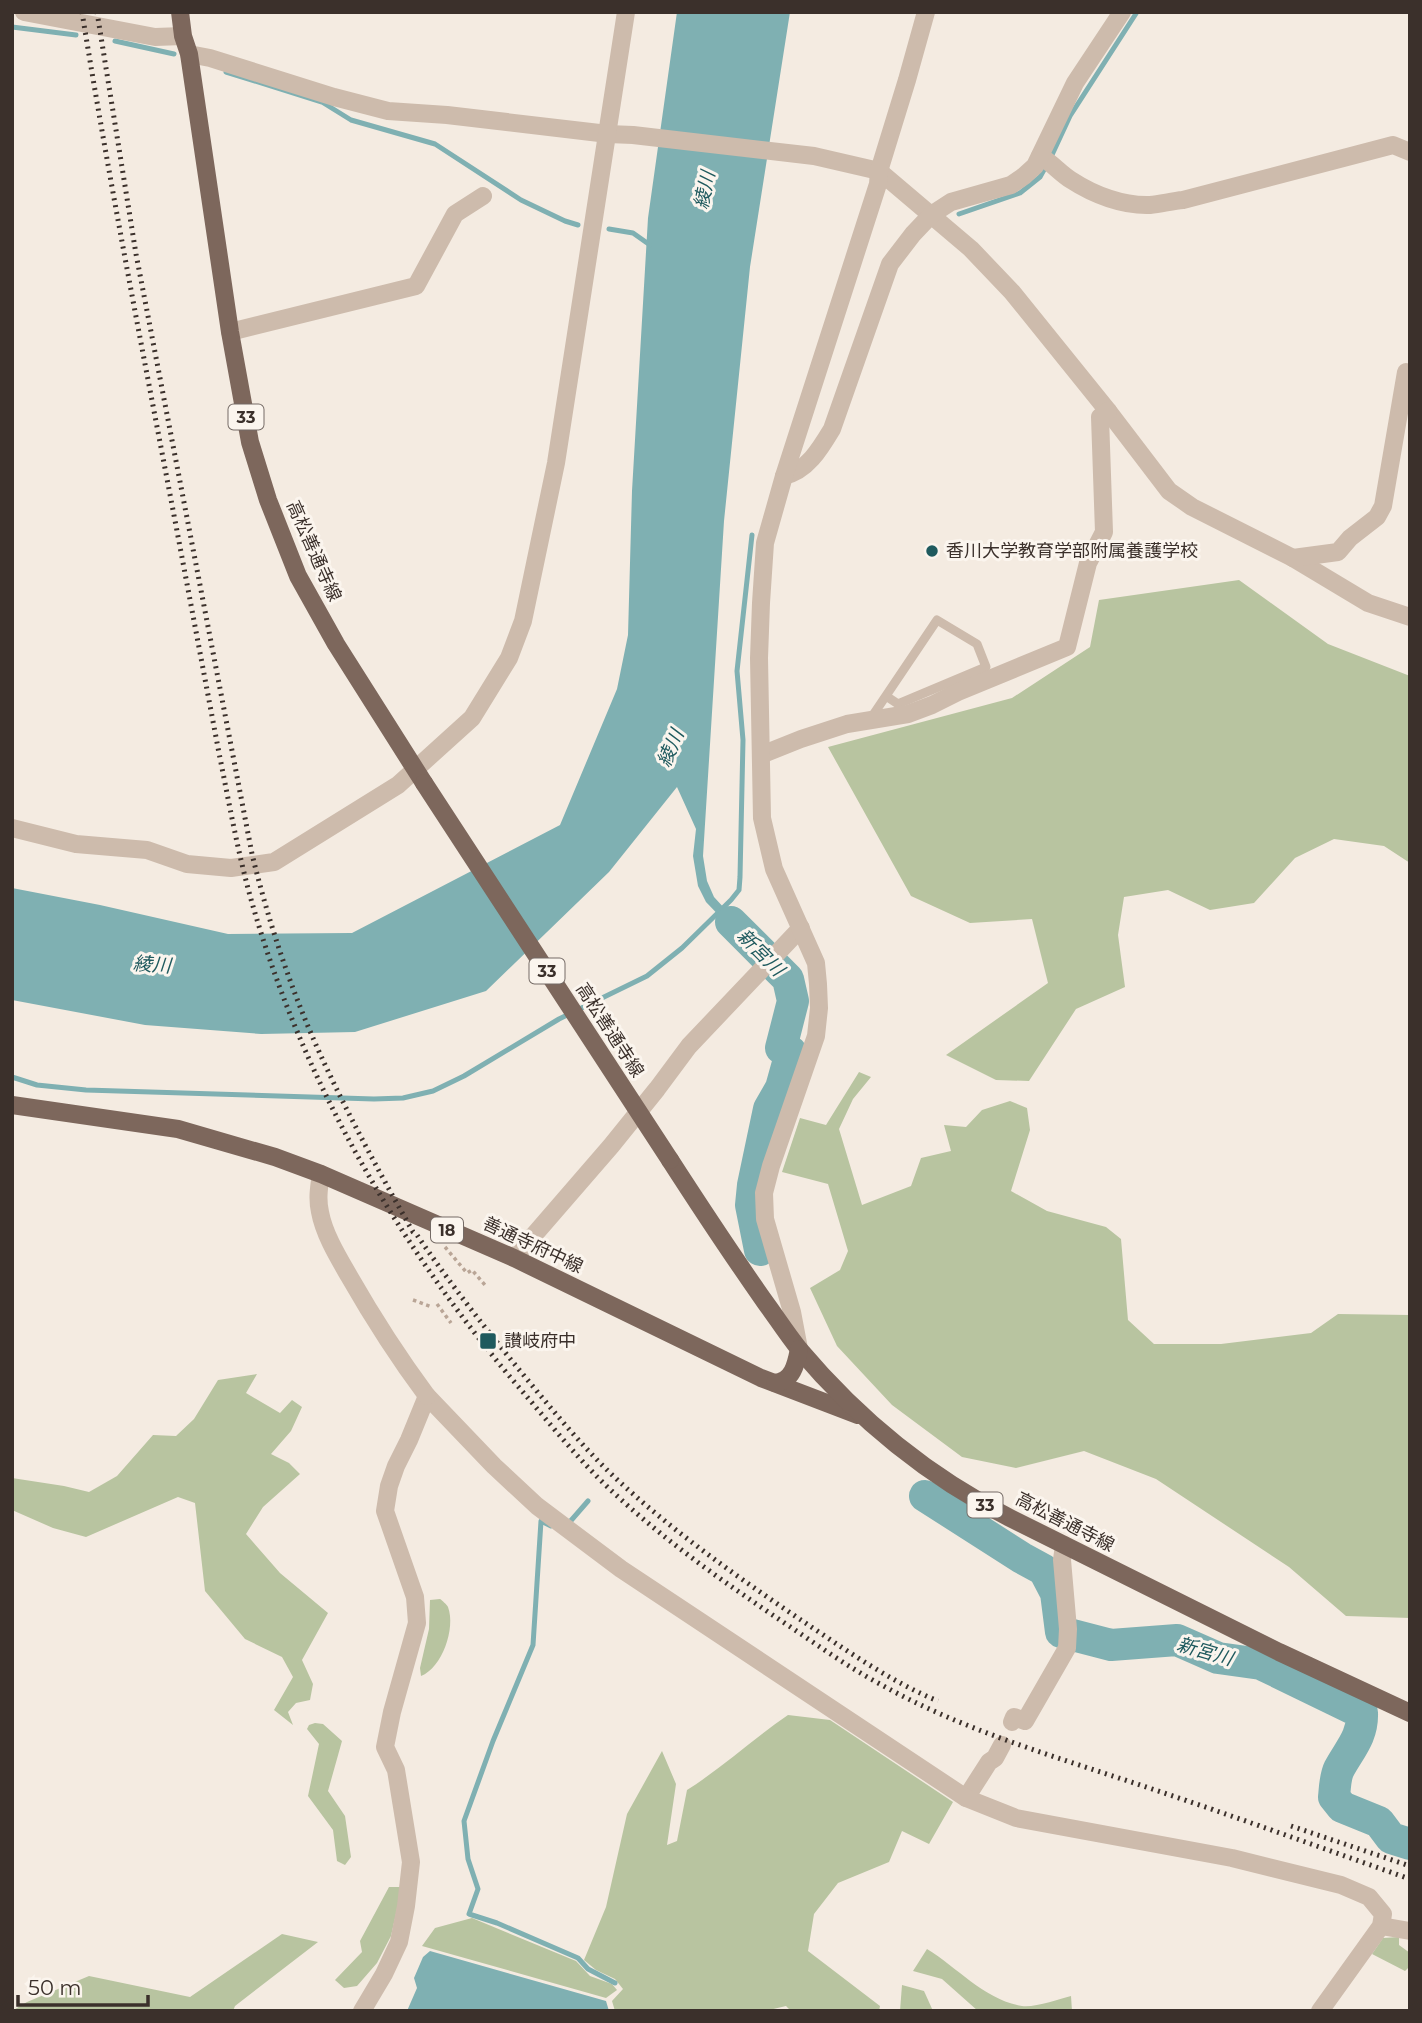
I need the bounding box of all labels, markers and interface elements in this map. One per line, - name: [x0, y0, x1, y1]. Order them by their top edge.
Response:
- water label: 綾川: [689, 167, 720, 211]
- road number: 33: [229, 404, 264, 430]
- street label: 高松善通寺線: [282, 497, 346, 605]
- place label: 香川大学教育学部附属養護学校: [946, 540, 1198, 562]
- marker: 香川大学教育学部附属養護学校: [924, 543, 940, 559]
- water label: 綾川: [652, 724, 689, 770]
- water label: 新宮川: [732, 924, 790, 982]
- water label: 綾川: [132, 952, 174, 977]
- road number: 33: [530, 959, 564, 984]
- street label: 高松善通寺線: [571, 979, 649, 1081]
- street label: 善通寺府中線: [479, 1212, 587, 1278]
- road number: 18: [431, 1218, 463, 1242]
- place label: 讃岐府中: [504, 1330, 576, 1352]
- marker: 讃岐府中: [478, 1331, 498, 1351]
- street label: 高松善通寺線: [1012, 1488, 1118, 1556]
- road number: 33: [968, 1492, 1002, 1518]
- water label: 新宮川: [1174, 1633, 1237, 1671]
- scale bar: [18, 1964, 147, 2008]
- text: 50 m: [28, 1975, 82, 2000]

